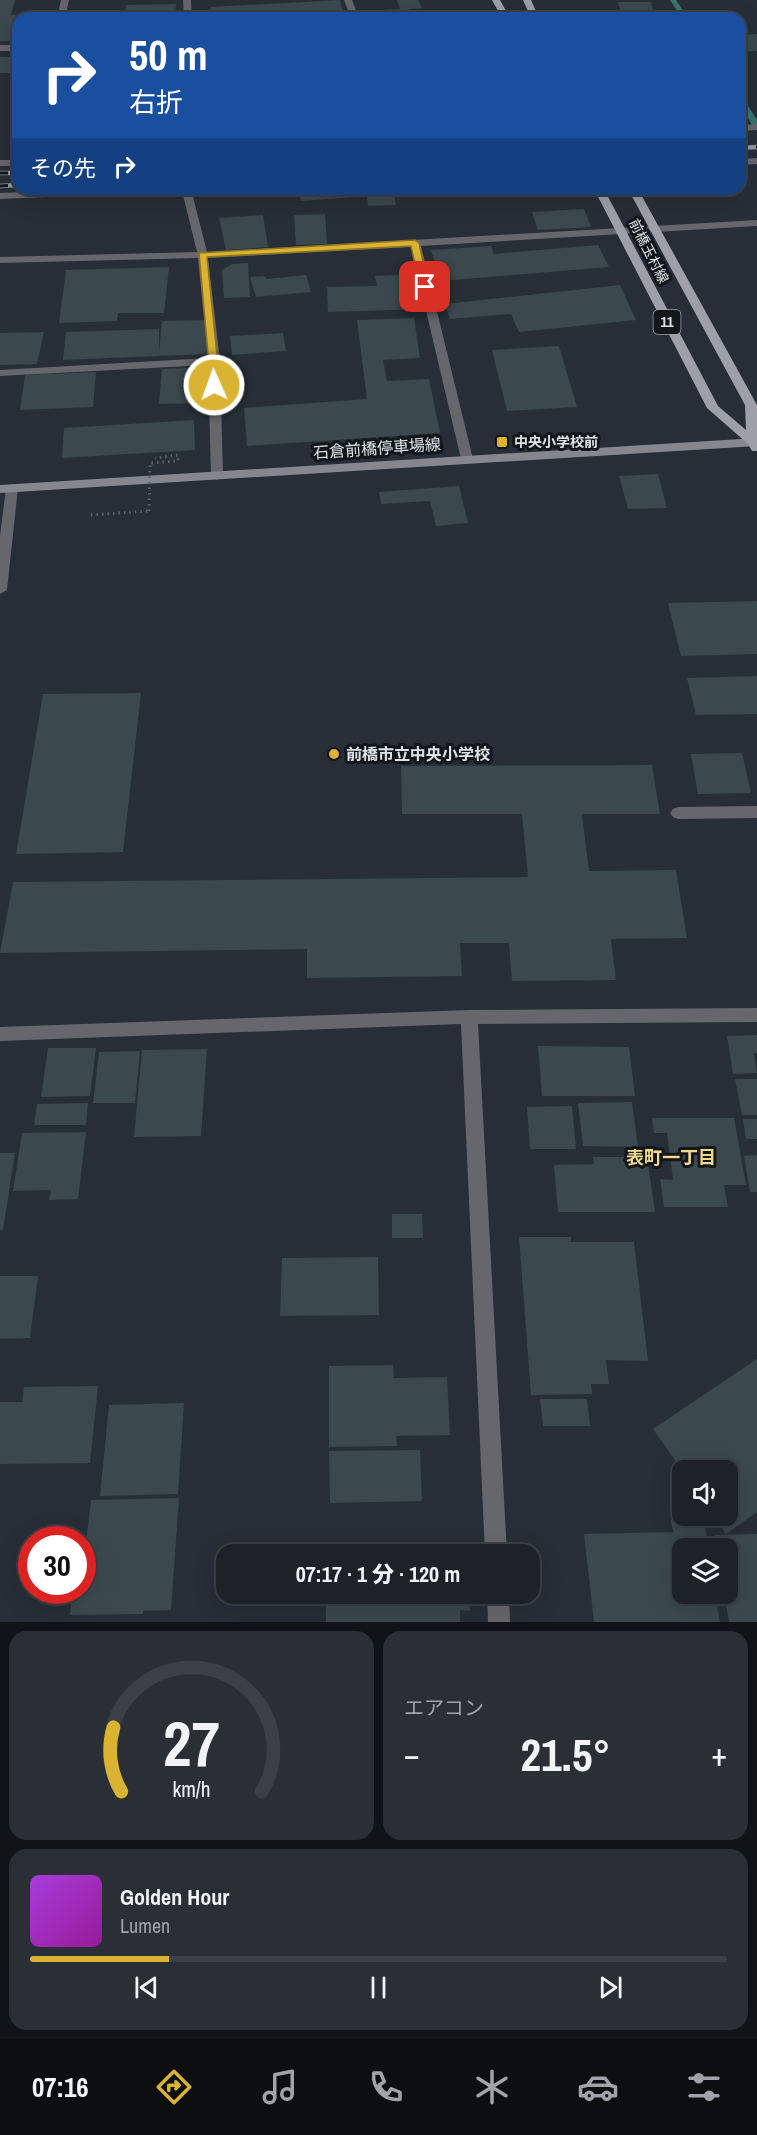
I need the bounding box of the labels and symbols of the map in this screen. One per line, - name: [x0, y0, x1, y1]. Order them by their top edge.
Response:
- street label: 前橋玉村線: [625, 216, 673, 286]
- pin: [399, 261, 450, 312]
- road number: 11: [654, 310, 680, 334]
- position arrow: [182, 353, 246, 417]
- street label: 石倉前橋停車場線: [312, 433, 442, 463]
- place label: 中央小学校前: [514, 433, 598, 451]
- marker: 中央小学校前: [495, 435, 509, 449]
- place label: 前橋市立中央小学校: [346, 743, 490, 765]
- marker: 前橋市立中央小学校: [327, 747, 341, 761]
- district label: 表町一丁目: [626, 1145, 716, 1170]
- speed limit sign: 30: [18, 1526, 96, 1604]

